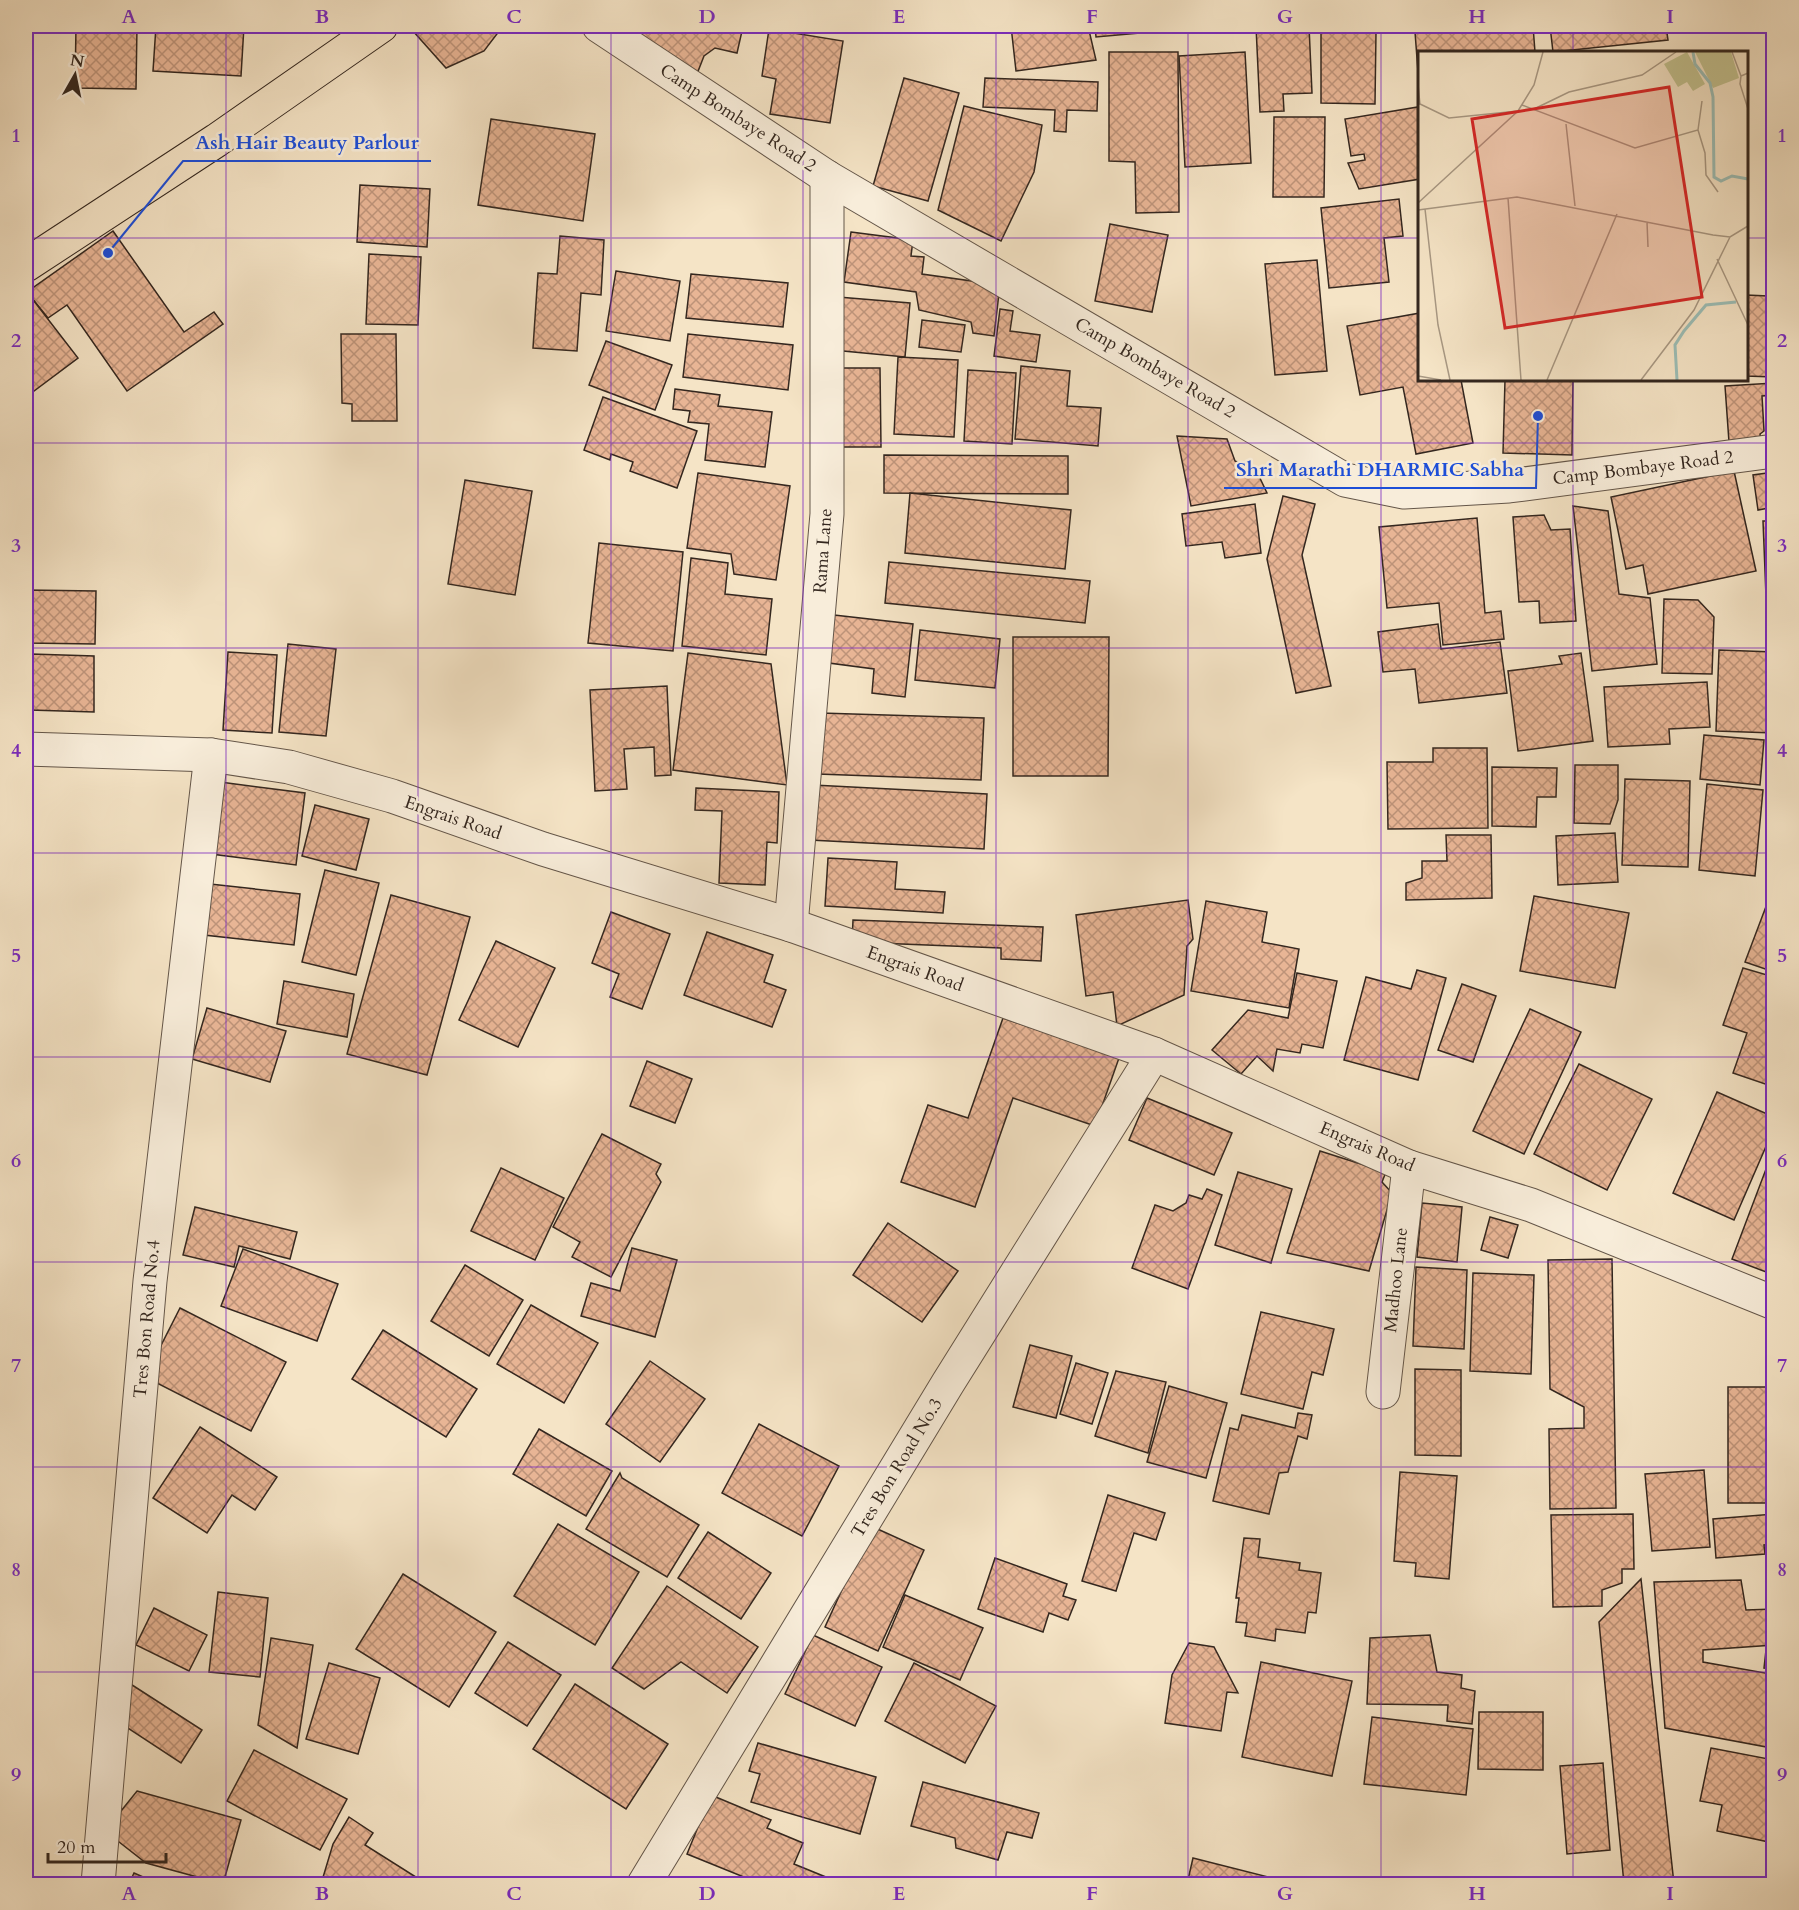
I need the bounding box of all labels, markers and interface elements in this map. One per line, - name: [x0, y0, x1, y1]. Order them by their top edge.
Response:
- text: A: [121, 3, 137, 30]
- text: B: [315, 3, 329, 30]
- text: C: [506, 3, 522, 30]
- text: D: [698, 3, 716, 30]
- text: E: [893, 3, 905, 30]
- text: F: [1086, 3, 1098, 30]
- text: G: [1277, 3, 1293, 30]
- text: H: [1468, 3, 1486, 30]
- text: I: [1666, 3, 1674, 30]
- north arrow: [45, 45, 105, 105]
- text: N: [69, 49, 86, 73]
- inset map: [1418, 51, 1748, 381]
- street label: Camp Bombaye Road 2: [655, 58, 821, 178]
- text: 1: [11, 122, 21, 149]
- text: 1: [1777, 122, 1787, 149]
- callout: Ash Hair Beauty Parlour: [183, 123, 431, 161]
- text: Ash Hair Beauty Parlour: [195, 129, 420, 156]
- street label: Camp Bombaye Road 2: [1070, 312, 1240, 424]
- text: 2: [11, 327, 21, 354]
- text: 2: [1777, 327, 1787, 354]
- street label: Camp Bombaye Road 2: [1551, 445, 1735, 491]
- callout: Shri Marathi DHARMIC Sabha: [1224, 450, 1536, 488]
- text: Shri Marathi DHARMIC Sabha: [1236, 456, 1524, 483]
- street label: Rama Lane: [808, 508, 838, 594]
- text: 3: [11, 532, 21, 559]
- text: 3: [1777, 532, 1787, 559]
- text: 4: [11, 737, 21, 764]
- text: 4: [1777, 737, 1787, 764]
- street label: Engrais Road: [401, 790, 505, 846]
- street label: Engrais Road: [863, 940, 967, 998]
- text: 5: [11, 942, 21, 969]
- text: 5: [1777, 942, 1787, 969]
- street label: Engrais Road: [1316, 1116, 1419, 1178]
- text: 6: [11, 1147, 21, 1174]
- text: 6: [1777, 1147, 1787, 1174]
- street label: Madhoo Lane: [1378, 1226, 1414, 1334]
- street label: Tres Bon Road No.4: [128, 1239, 166, 1399]
- text: 7: [11, 1352, 21, 1379]
- text: 7: [1777, 1352, 1787, 1379]
- street label: Tres Bon Road No.3: [845, 1393, 949, 1543]
- text: 8: [11, 1556, 21, 1583]
- text: 8: [1777, 1556, 1787, 1583]
- text: 9: [11, 1761, 21, 1788]
- text: 9: [1777, 1761, 1787, 1788]
- scale bar: [48, 1826, 166, 1864]
- text: 20 m: [57, 1835, 96, 1860]
- text: A: [121, 1880, 137, 1907]
- text: B: [315, 1880, 329, 1907]
- text: C: [506, 1880, 522, 1907]
- text: D: [698, 1880, 716, 1907]
- text: E: [893, 1880, 905, 1907]
- text: F: [1086, 1880, 1098, 1907]
- text: G: [1277, 1880, 1293, 1907]
- text: H: [1468, 1880, 1486, 1907]
- text: I: [1666, 1880, 1674, 1907]

